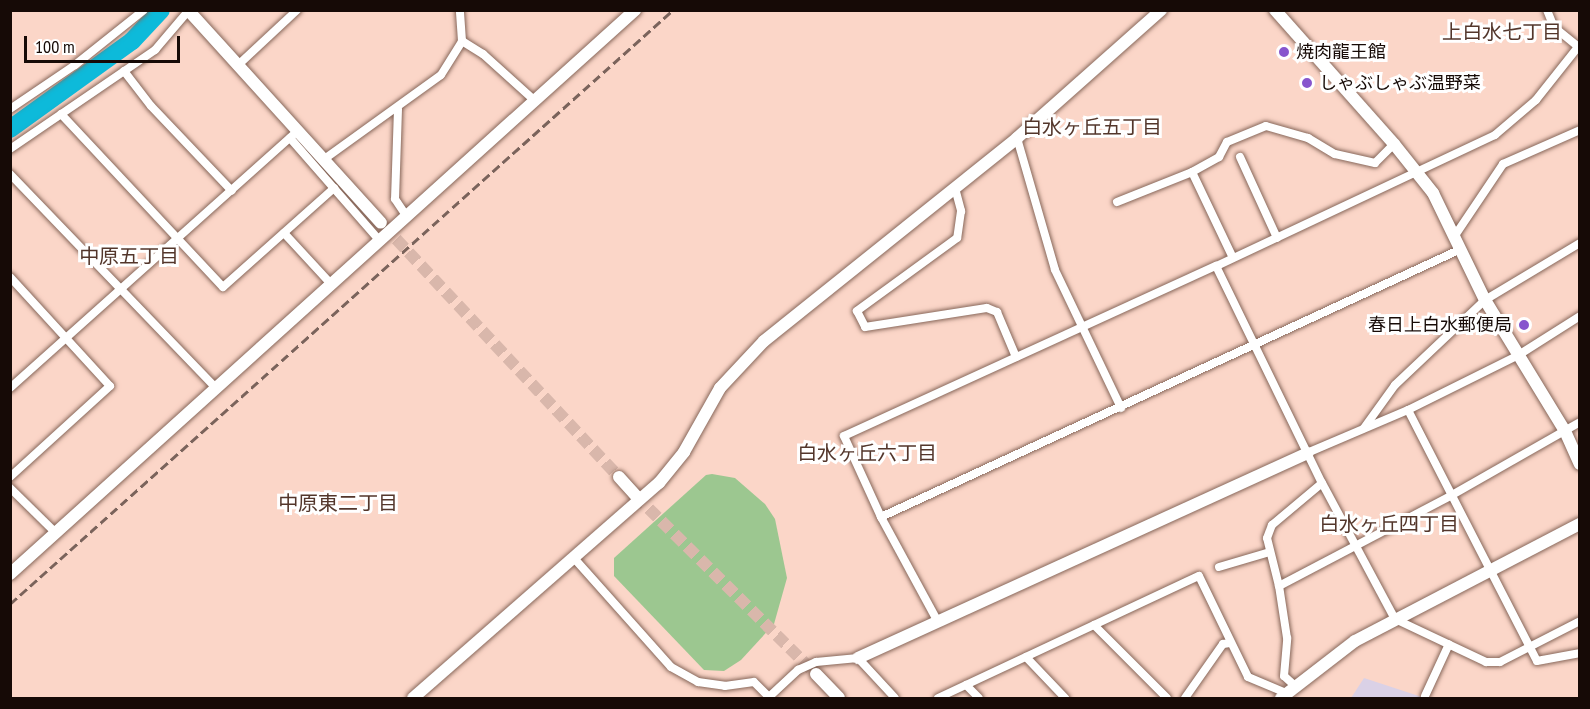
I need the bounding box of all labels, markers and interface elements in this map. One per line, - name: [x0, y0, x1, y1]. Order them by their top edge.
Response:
- district label: 上白水七丁目: [1442, 20, 1562, 44]
- scale bar: [27, 24, 183, 62]
- text: 100 m: [35, 35, 75, 58]
- place label: 焼肉龍王館: [1296, 41, 1386, 63]
- marker: 焼肉龍王館: [1277, 45, 1291, 59]
- place label: しゃぶしゃぶ温野菜: [1319, 72, 1481, 94]
- marker: しゃぶしゃぶ温野菜: [1300, 76, 1314, 90]
- district label: 白水ヶ丘五丁目: [1022, 115, 1162, 139]
- district label: 中原五丁目: [79, 244, 179, 268]
- place label: 春日上白水郵便局: [1368, 314, 1512, 336]
- marker: 春日上白水郵便局: [1517, 318, 1531, 332]
- district label: 白水ヶ丘六丁目: [797, 441, 937, 465]
- district label: 中原東二丁目: [278, 491, 398, 515]
- district label: 白水ヶ丘四丁目: [1319, 512, 1459, 536]

